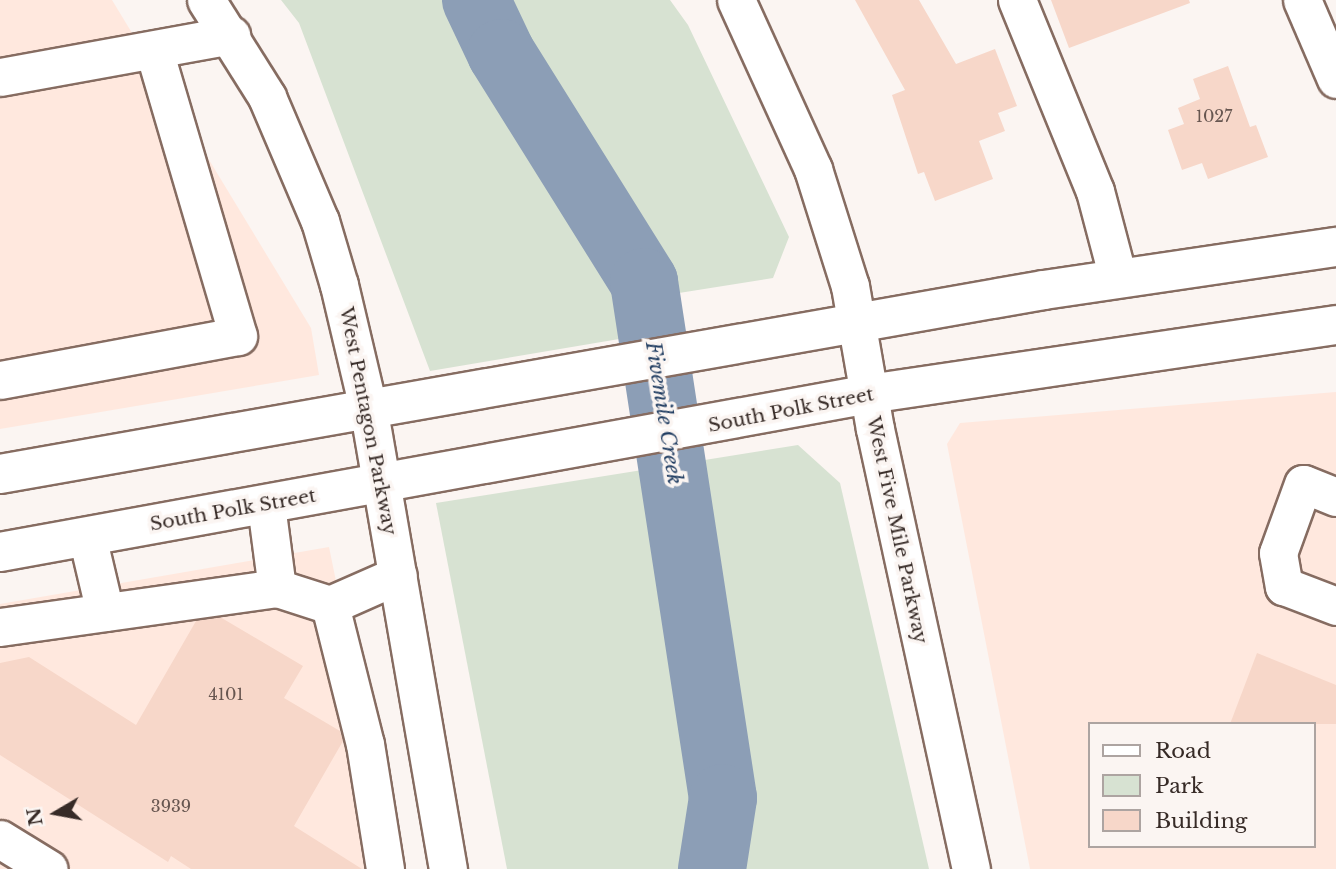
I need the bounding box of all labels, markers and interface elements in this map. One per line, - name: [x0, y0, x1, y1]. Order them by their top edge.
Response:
- house number: 1027: [1196, 106, 1232, 126]
- street label: West Pentagon Parkway: [335, 305, 401, 537]
- water label: Fivemile Creek: [640, 340, 688, 486]
- street label: South Polk Street: [706, 383, 876, 437]
- street label: West Five Mile Parkway: [862, 414, 932, 646]
- street label: South Polk Street: [148, 484, 318, 536]
- house number: 4101: [208, 684, 244, 704]
- legend: [1088, 722, 1315, 848]
- text: Road: [1155, 738, 1211, 764]
- text: Park: [1155, 773, 1204, 799]
- north arrow: [21, 778, 91, 848]
- house number: 3939: [151, 796, 191, 816]
- text: N: [22, 806, 48, 828]
- text: Building: [1155, 808, 1247, 834]

